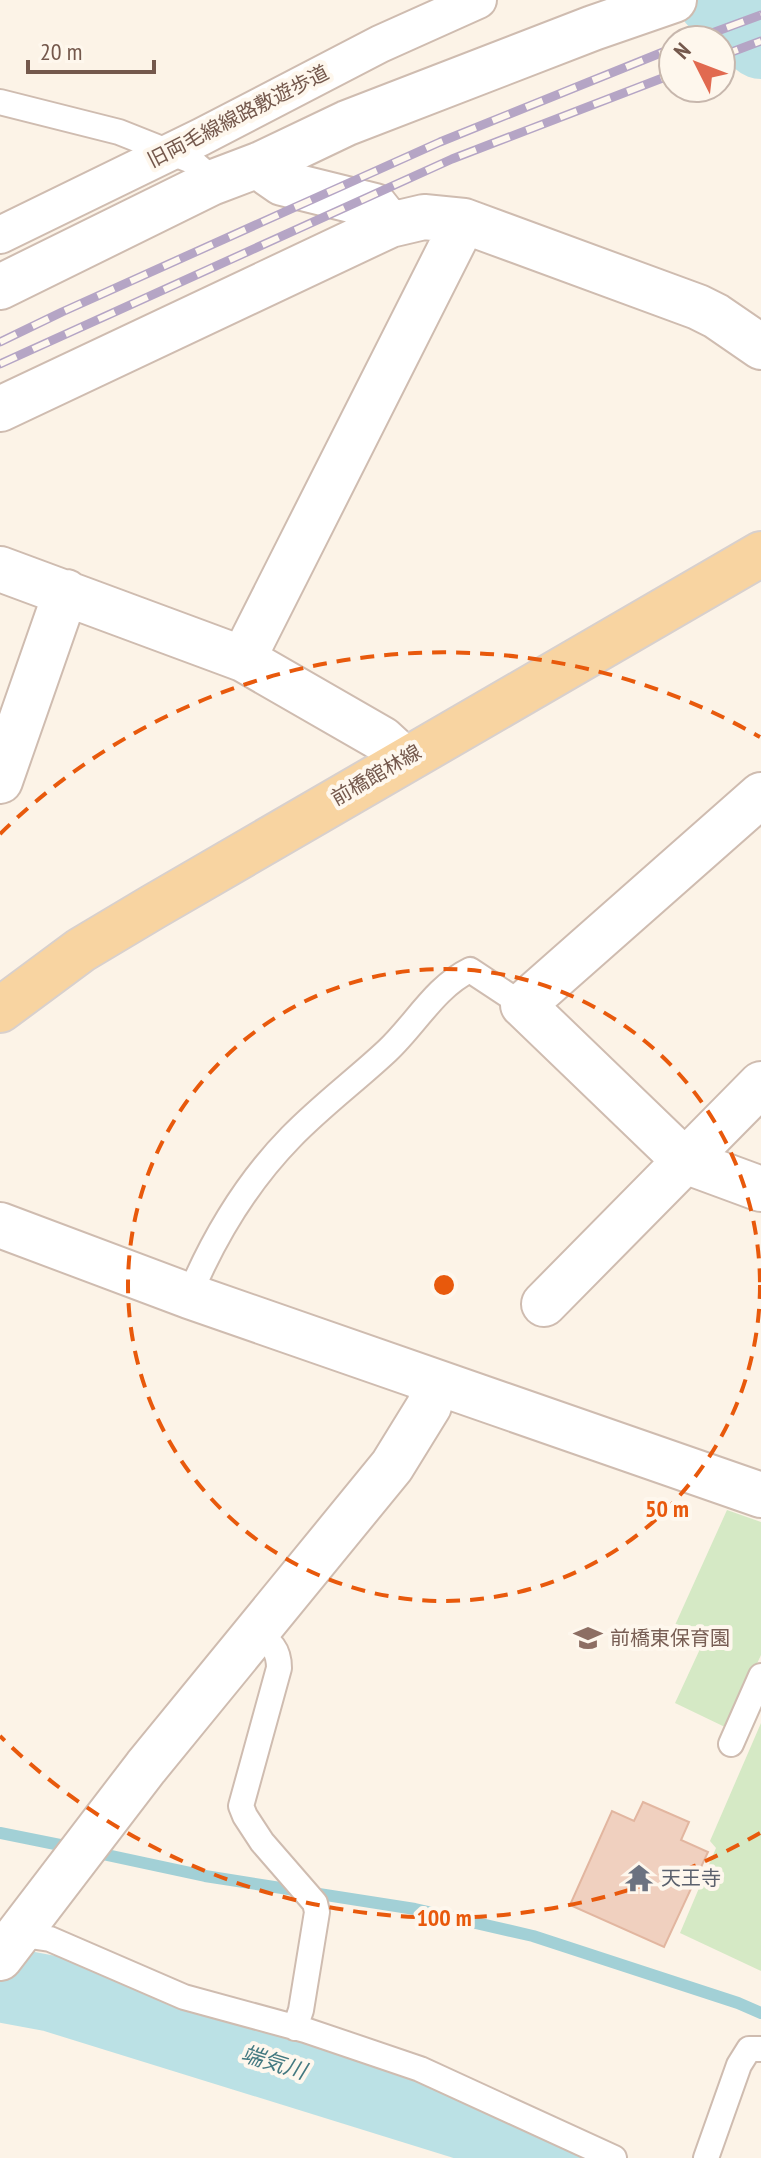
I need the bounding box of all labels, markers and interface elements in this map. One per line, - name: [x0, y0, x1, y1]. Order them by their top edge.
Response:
- scale bar: [28, 24, 154, 74]
- north arrow: [657, 24, 737, 104]
- text: 20 m: [40, 36, 82, 67]
- text: N: [668, 37, 697, 64]
- street label: 旧両毛線線路敷遊歩道: [143, 59, 333, 173]
- street label: 前橋館林線: [326, 739, 426, 811]
- centre of rings: [430, 1271, 458, 1299]
- text: 50 m: [645, 1493, 689, 1524]
- school or university icon: 前橋東保育園: [573, 1623, 603, 1653]
- place label: 前橋東保育園: [610, 1625, 730, 1651]
- temple icon: 天王寺: [624, 1863, 654, 1893]
- place label: 天王寺: [661, 1865, 721, 1891]
- text: 100 m: [416, 1902, 472, 1933]
- water label: 端気川: [238, 2039, 312, 2086]

